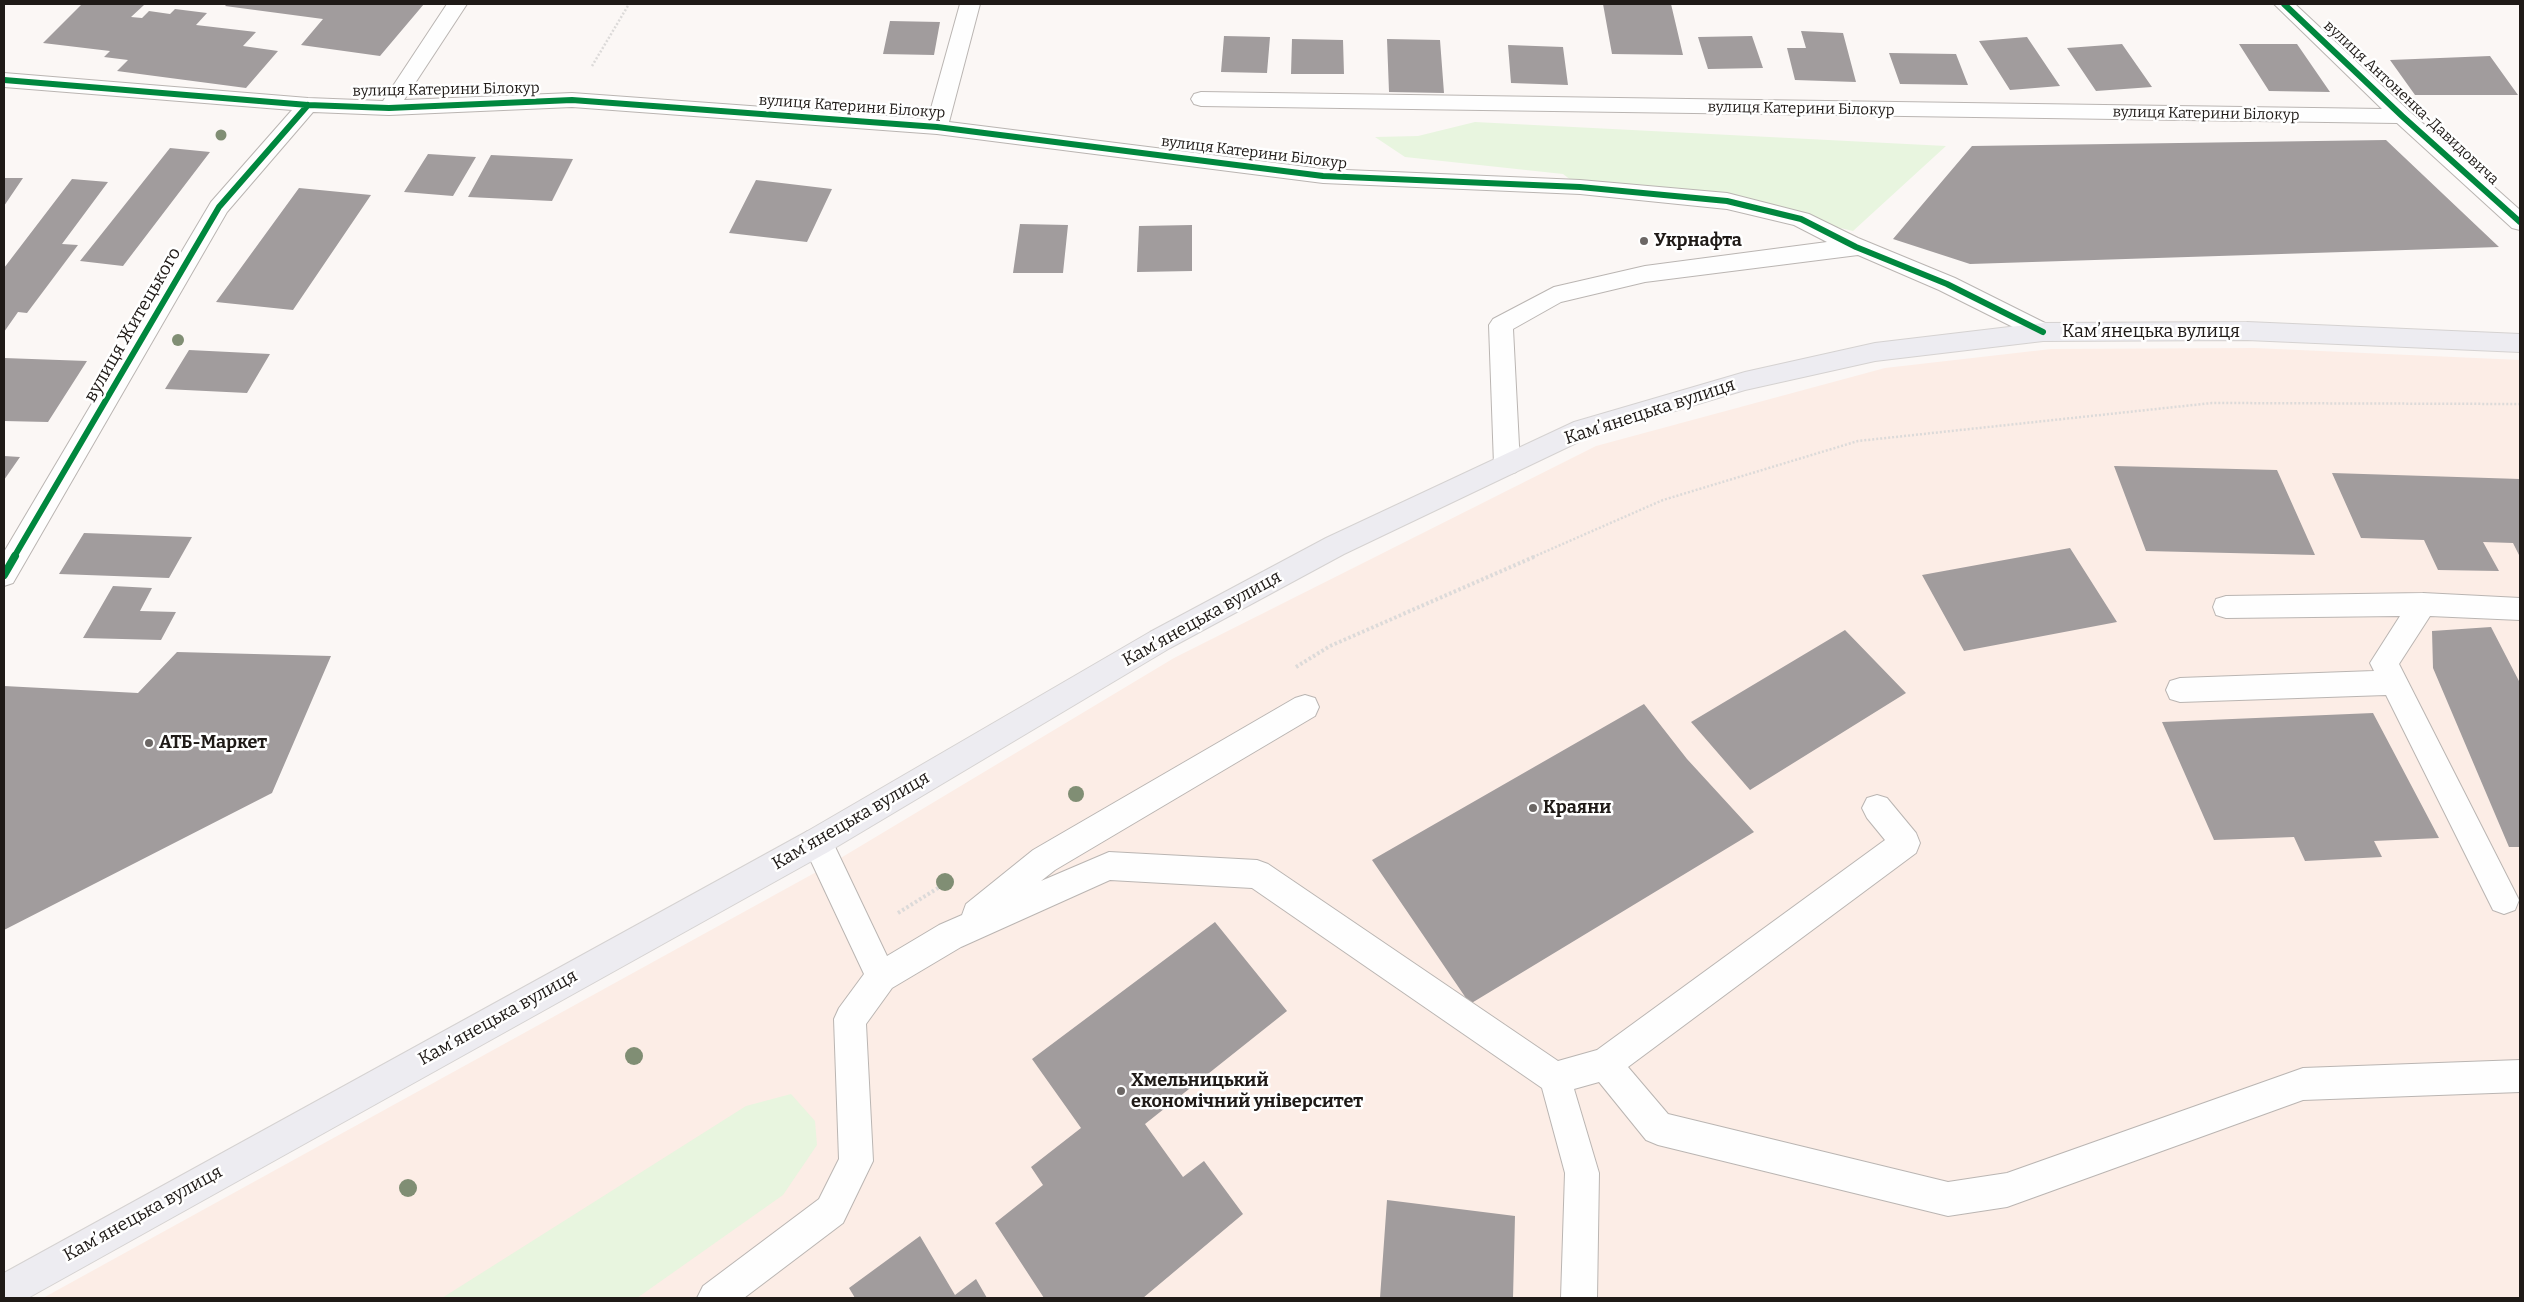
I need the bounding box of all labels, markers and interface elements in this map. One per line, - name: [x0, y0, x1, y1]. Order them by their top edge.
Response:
- street label: вулиця Антоненка-Давидовича: [2320, 17, 2502, 189]
- street label: вулиця Катерини Білокур: [352, 79, 540, 101]
- street label: вулиця Катерини Білокур: [758, 91, 946, 123]
- street label: вулиця Катерини Білокур: [1707, 98, 1895, 120]
- street label: вулиця Катерини Білокур: [2112, 103, 2300, 125]
- street label: вулиця Катерини Білокур: [1160, 133, 1348, 173]
- place label: Укрнафта: [1654, 230, 1742, 252]
- marker: Укрнафта: [1638, 235, 1650, 247]
- street label: вулиця Житецького: [80, 244, 186, 406]
- street label: Камʼянецька вулиця: [2062, 321, 2240, 343]
- street label: Камʼянецька вулиця: [1562, 374, 1738, 450]
- street label: Камʼянецька вулиця: [1119, 566, 1285, 672]
- place label: АТБ-Маркет: [159, 732, 267, 754]
- marker: АТБ-Маркет: [143, 737, 155, 749]
- street label: Камʼянецька вулиця: [768, 767, 934, 875]
- place label: Краяни: [1543, 797, 1611, 819]
- marker: Краяни: [1527, 802, 1539, 814]
- street label: Камʼянецька вулиця: [415, 965, 581, 1071]
- place label: Хмельницький економічний університет: [1131, 1070, 1363, 1112]
- marker: Хмельницький економічний університет: [1115, 1085, 1127, 1097]
- street label: Камʼянецька вулиця: [60, 1161, 226, 1267]

